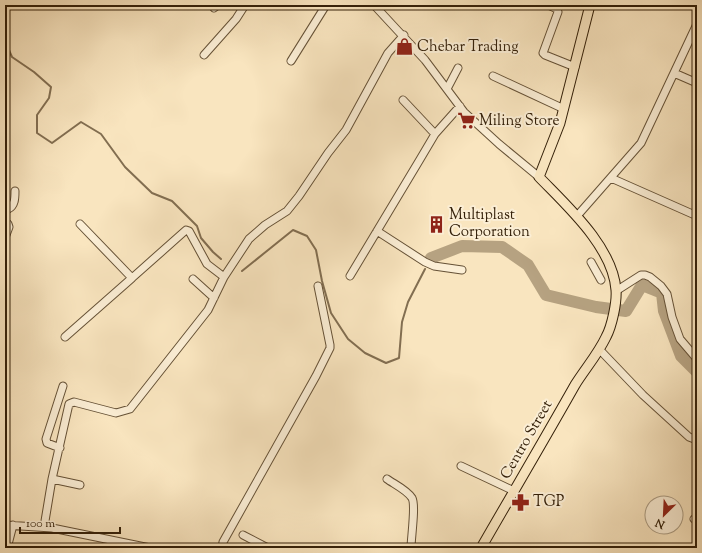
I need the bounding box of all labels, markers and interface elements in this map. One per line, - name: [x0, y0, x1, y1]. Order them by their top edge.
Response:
- shop icon: Chebar Trading: [394, 37, 414, 57]
- place label: Chebar Trading: [417, 37, 519, 58]
- supermarket icon: Miling Store: [456, 111, 476, 131]
- place label: Miling Store: [479, 111, 560, 132]
- place label: Multiplast Corporation: [449, 205, 530, 243]
- building icon: Multiplast Corporation: [426, 214, 446, 234]
- street label: Centro Street: [496, 397, 558, 483]
- pharmacy icon: TGP: [510, 492, 530, 512]
- place label: TGP: [533, 492, 565, 513]
- north arrow: [644, 495, 684, 535]
- scale bar: [20, 509, 120, 535]
- text: N: [653, 514, 669, 533]
- text: 100 m: [26, 515, 55, 533]

